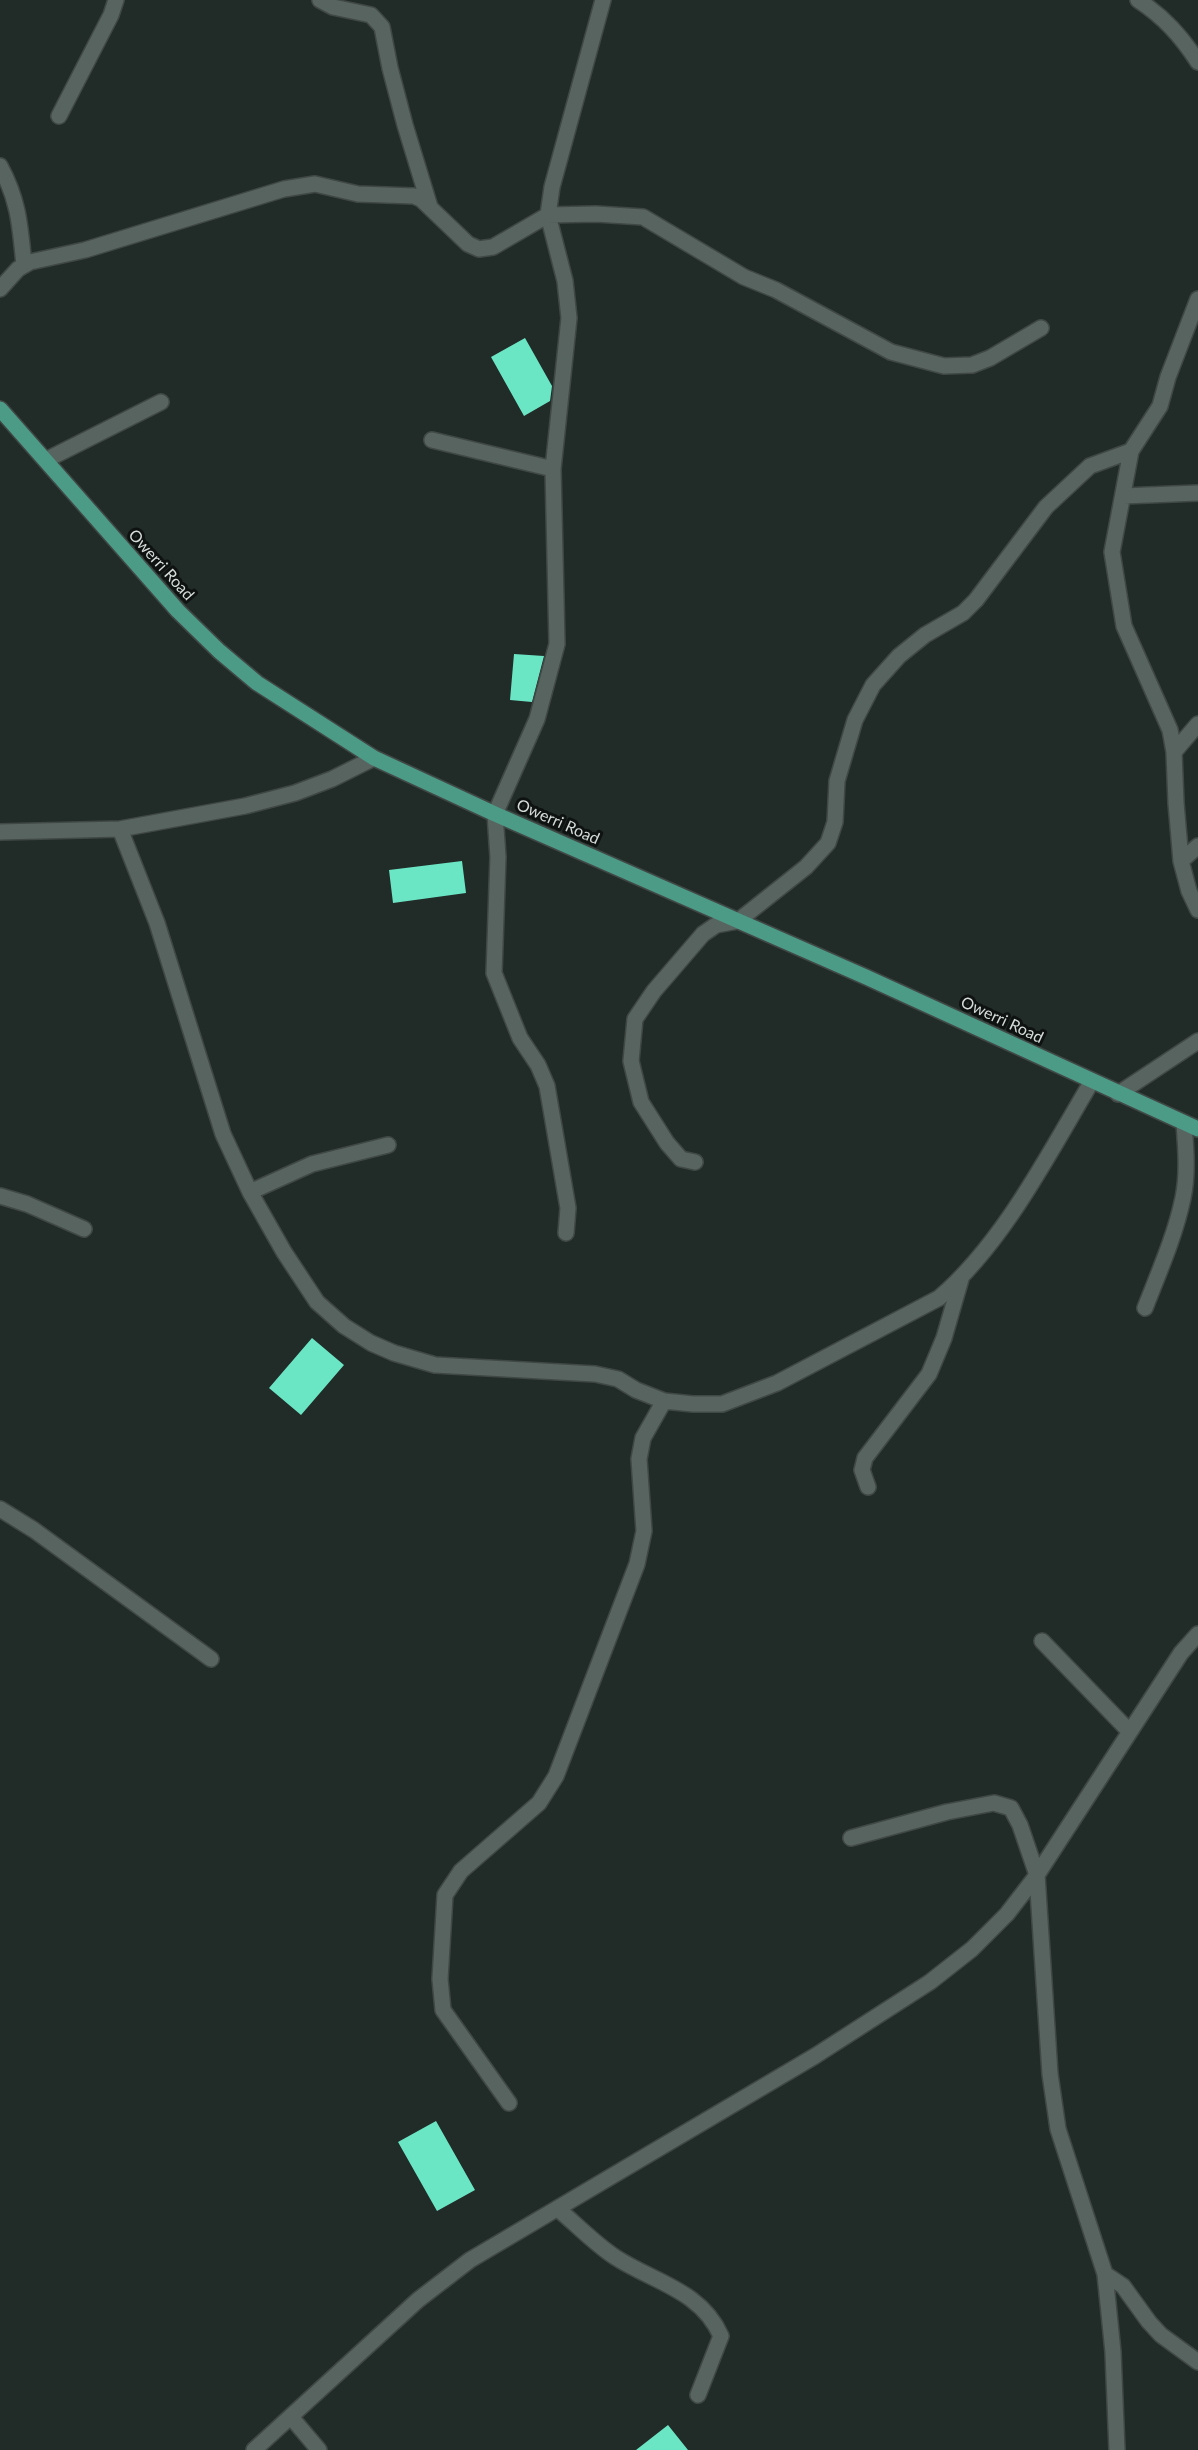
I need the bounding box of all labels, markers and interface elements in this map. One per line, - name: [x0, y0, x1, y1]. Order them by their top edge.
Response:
- street label: Owerri Road: [124, 526, 198, 604]
- street label: Owerri Road: [514, 795, 602, 849]
- street label: Owerri Road: [958, 993, 1046, 1047]

